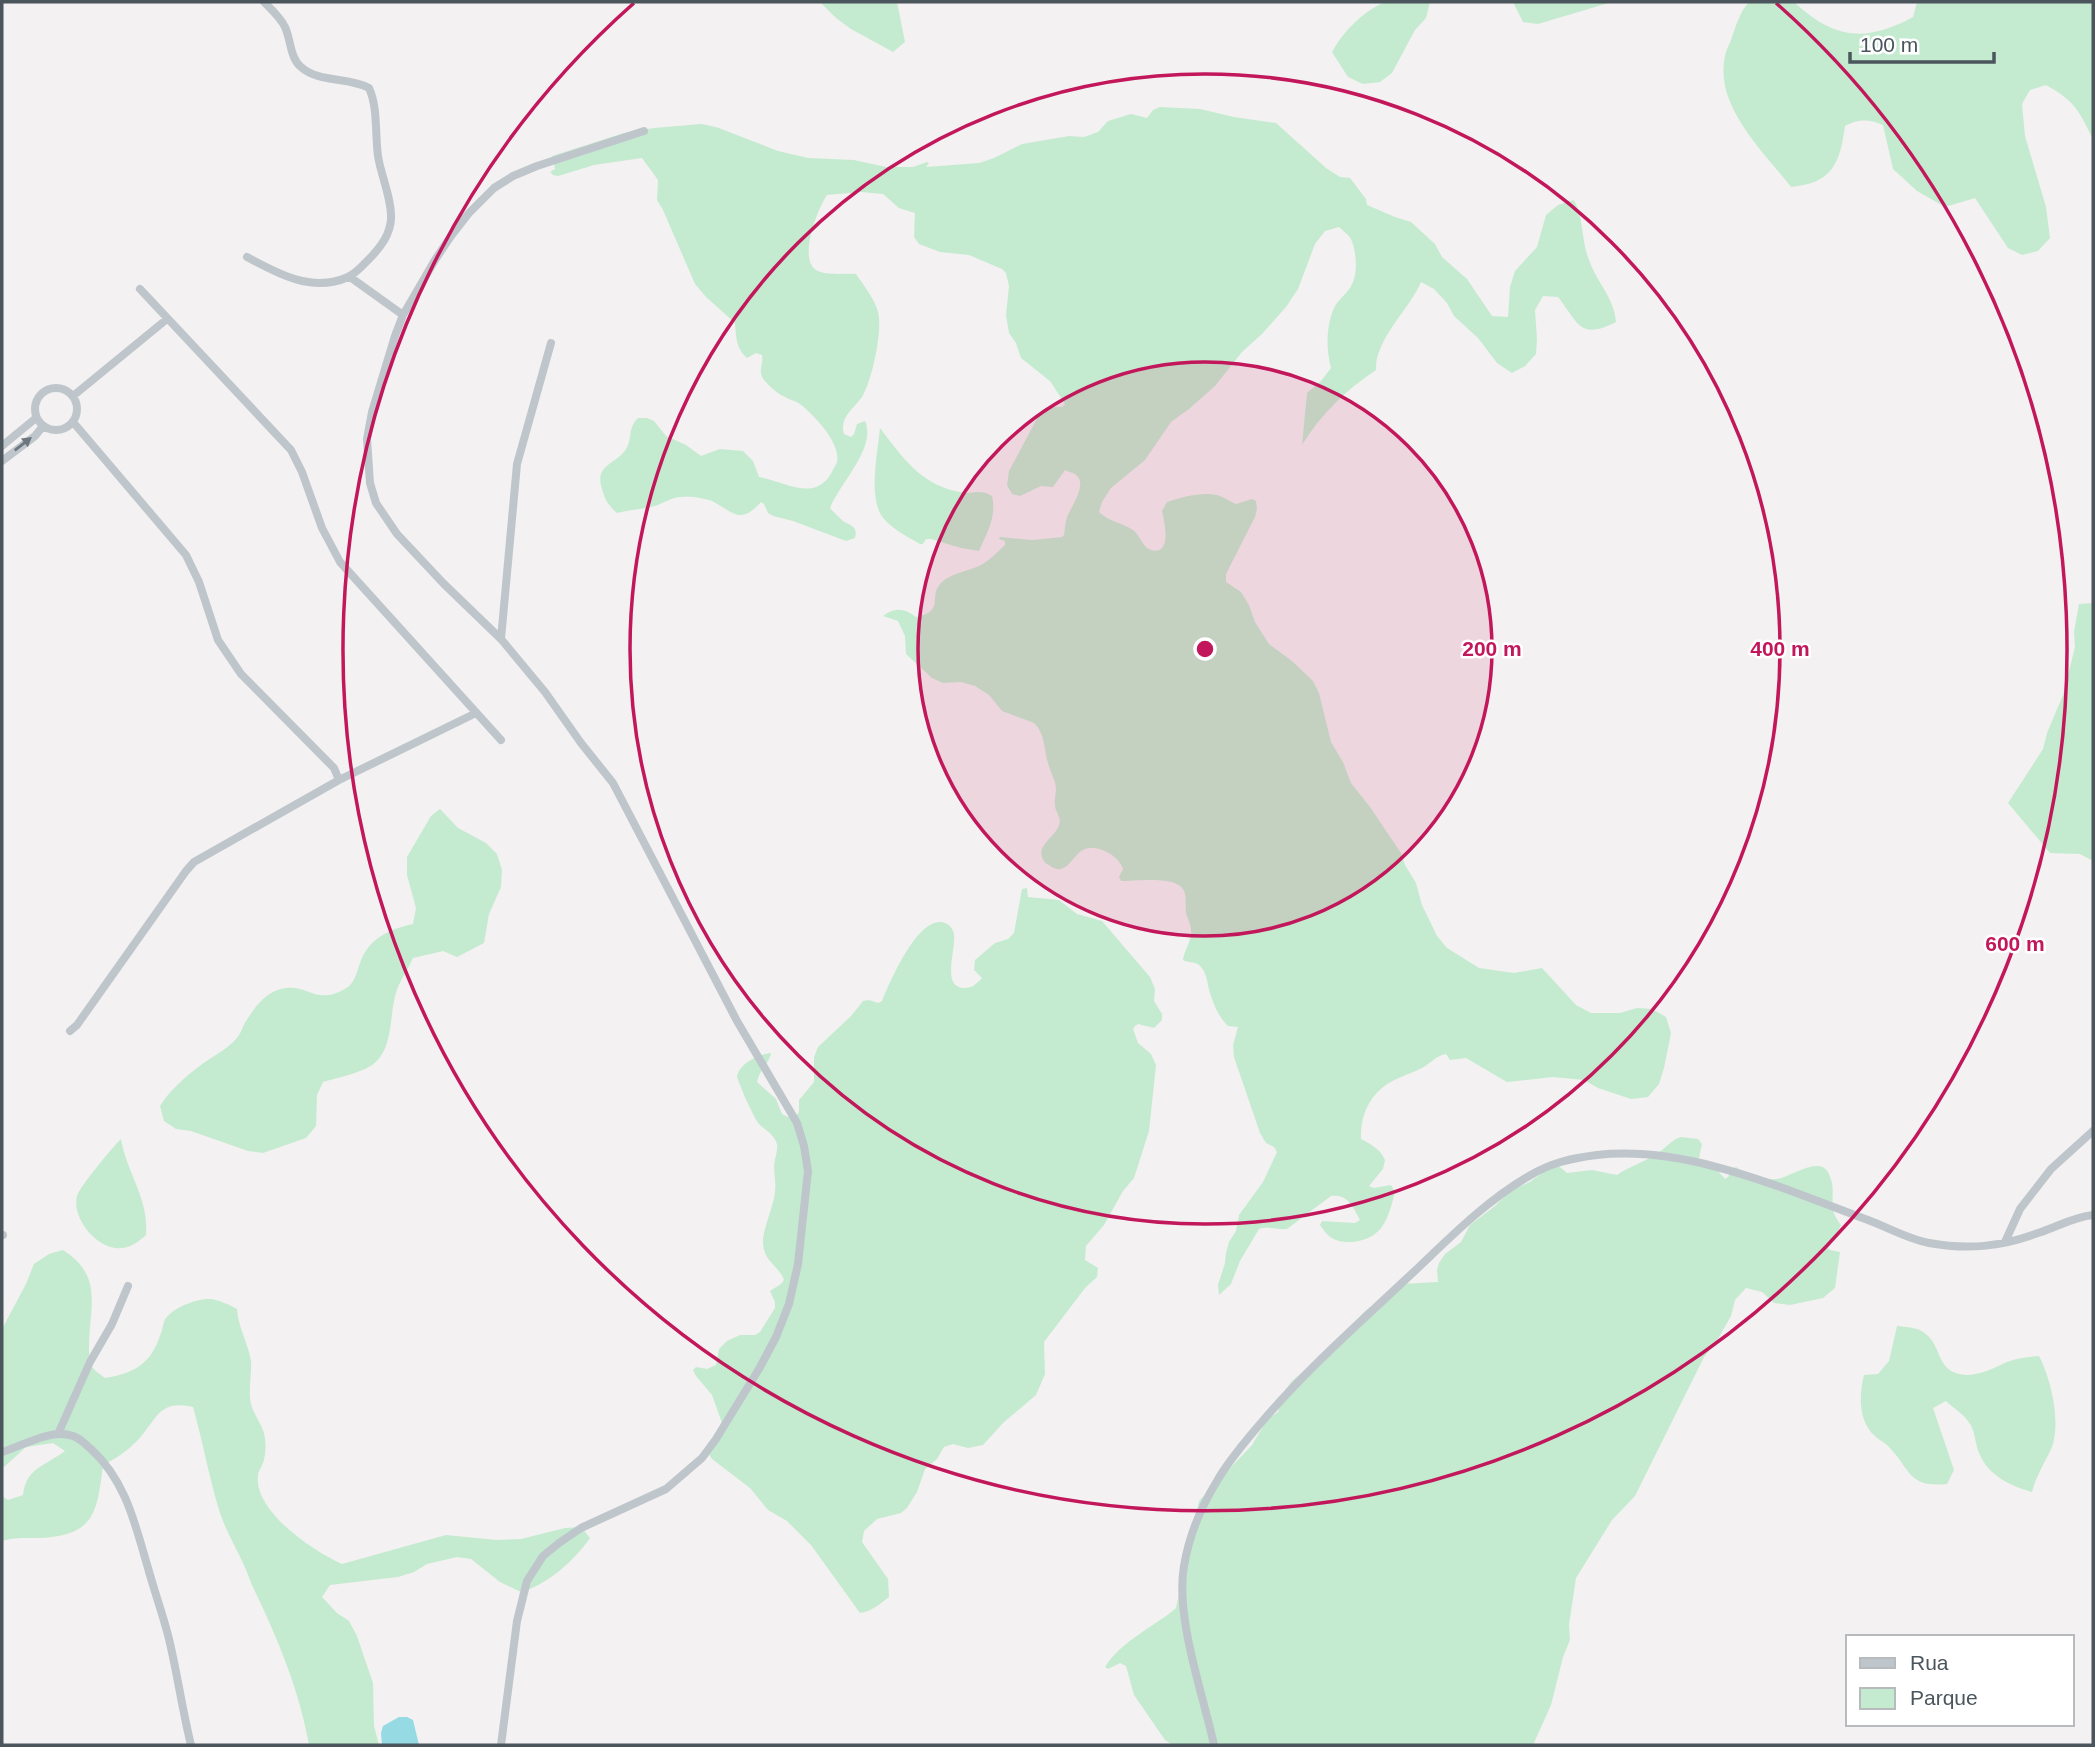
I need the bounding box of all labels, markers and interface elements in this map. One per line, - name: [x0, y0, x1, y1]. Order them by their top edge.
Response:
- scale bar: [1850, 21, 1994, 65]
- text: 100 m: [1860, 33, 1918, 56]
- one-way arrow: [14, 437, 32, 452]
- centre of rings: [1193, 637, 1217, 661]
- text: 200 m: [1462, 637, 1522, 660]
- text: 400 m: [1750, 637, 1810, 660]
- text: 600 m: [1985, 932, 2045, 955]
- legend: [1846, 1635, 2074, 1726]
- text: Rua: [1910, 1651, 1949, 1674]
- text: Parque: [1910, 1686, 1978, 1709]

